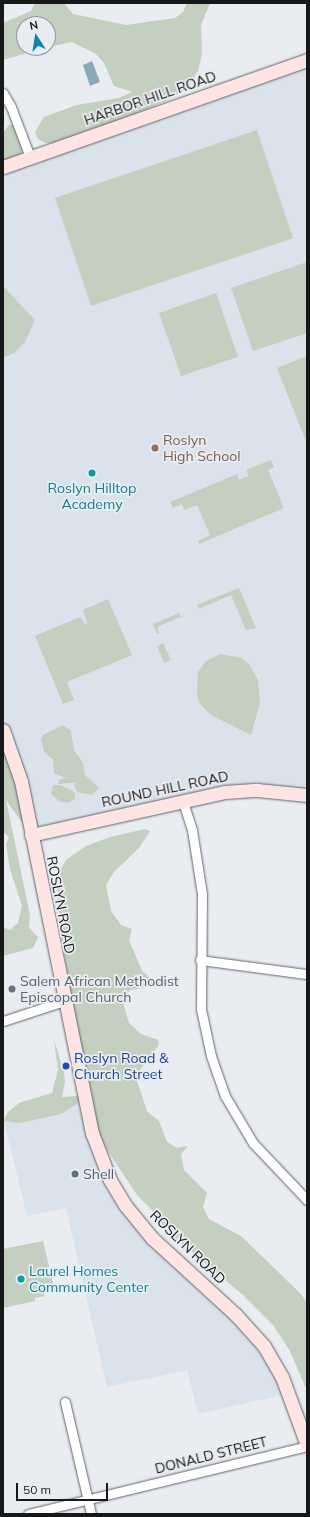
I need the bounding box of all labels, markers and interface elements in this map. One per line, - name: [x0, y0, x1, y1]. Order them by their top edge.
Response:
- north arrow: [16, 16, 56, 56]
- text: N: [28, 18, 39, 33]
- street label: HARBOR HILL ROAD: [82, 67, 218, 129]
- place label: Roslyn High School: [163, 432, 241, 464]
- marker: Roslyn High School: [150, 443, 160, 453]
- marker: Roslyn Hilltop Academy: [87, 468, 97, 478]
- place label: Roslyn Hilltop Academy: [47, 480, 137, 512]
- street label: ROUND HILL ROAD: [100, 767, 230, 811]
- street label: ROSLYN ROAD: [43, 855, 79, 955]
- place label: Salem African Methodist Episcopal Church: [20, 973, 179, 1006]
- marker: Salem African Methodist Episcopal Church: [7, 984, 17, 994]
- place label: Roslyn Road & Church Street: [74, 1050, 168, 1082]
- marker: Roslyn Road & Church Street: [61, 1061, 71, 1071]
- place label: Shell: [83, 1166, 114, 1182]
- marker: Shell: [70, 1169, 80, 1179]
- street label: ROSLYN ROAD: [147, 1207, 229, 1287]
- place label: Laurel Homes Community Center: [29, 1263, 149, 1296]
- marker: Laurel Homes Community Center: [16, 1274, 26, 1284]
- street label: DONALD STREET: [153, 1433, 269, 1477]
- scale bar: [18, 1475, 110, 1501]
- text: 50 m: [23, 1482, 51, 1497]

